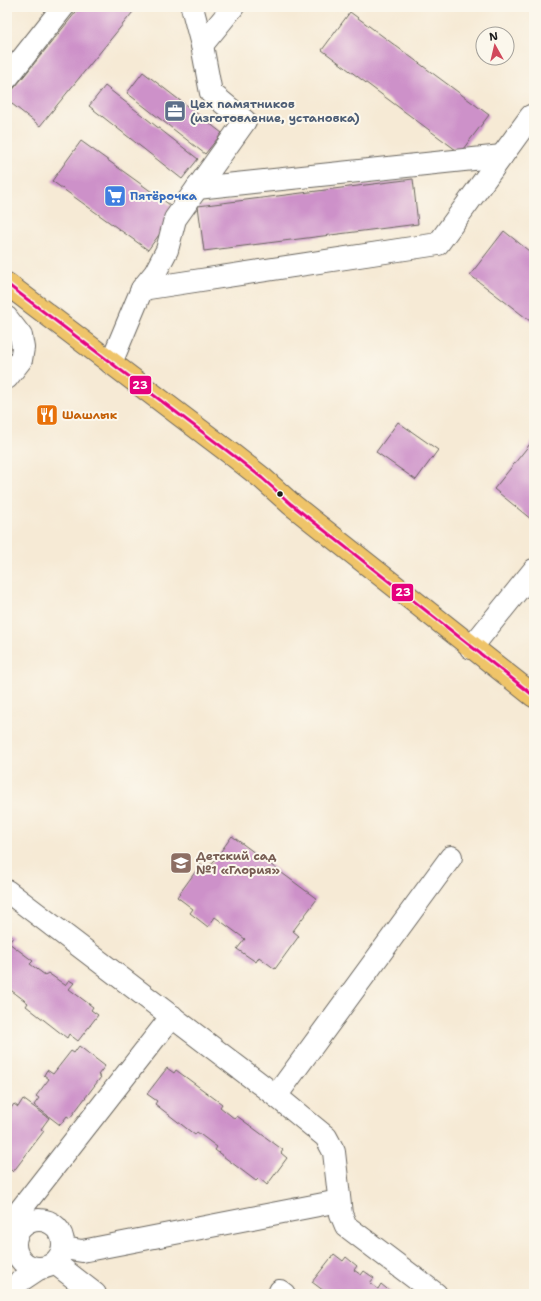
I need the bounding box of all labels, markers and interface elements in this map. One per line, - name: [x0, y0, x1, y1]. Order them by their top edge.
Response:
- north arrow: [475, 26, 515, 66]
- text: N: [488, 29, 499, 45]
- place label: Цех памятников (изготовление, установка): [190, 96, 360, 126]
- office icon: Цех памятников (изготовление, установка): [162, 98, 188, 124]
- supermarket icon: Пятёрочка: [102, 183, 128, 209]
- place label: Пятёрочка: [130, 188, 198, 204]
- line badge: 23: [129, 375, 152, 395]
- text: 23: [132, 378, 148, 393]
- restaurant icon: Шашлык: [34, 402, 60, 428]
- place label: Шашлык: [62, 407, 118, 423]
- unlabelled marker: [275, 489, 285, 499]
- line badge: 23: [391, 583, 414, 602]
- text: 23: [395, 585, 411, 600]
- place label: Детский сад №1 «Глория»: [196, 848, 280, 878]
- school or university icon: Детский сад №1 «Глория»: [168, 850, 194, 876]

